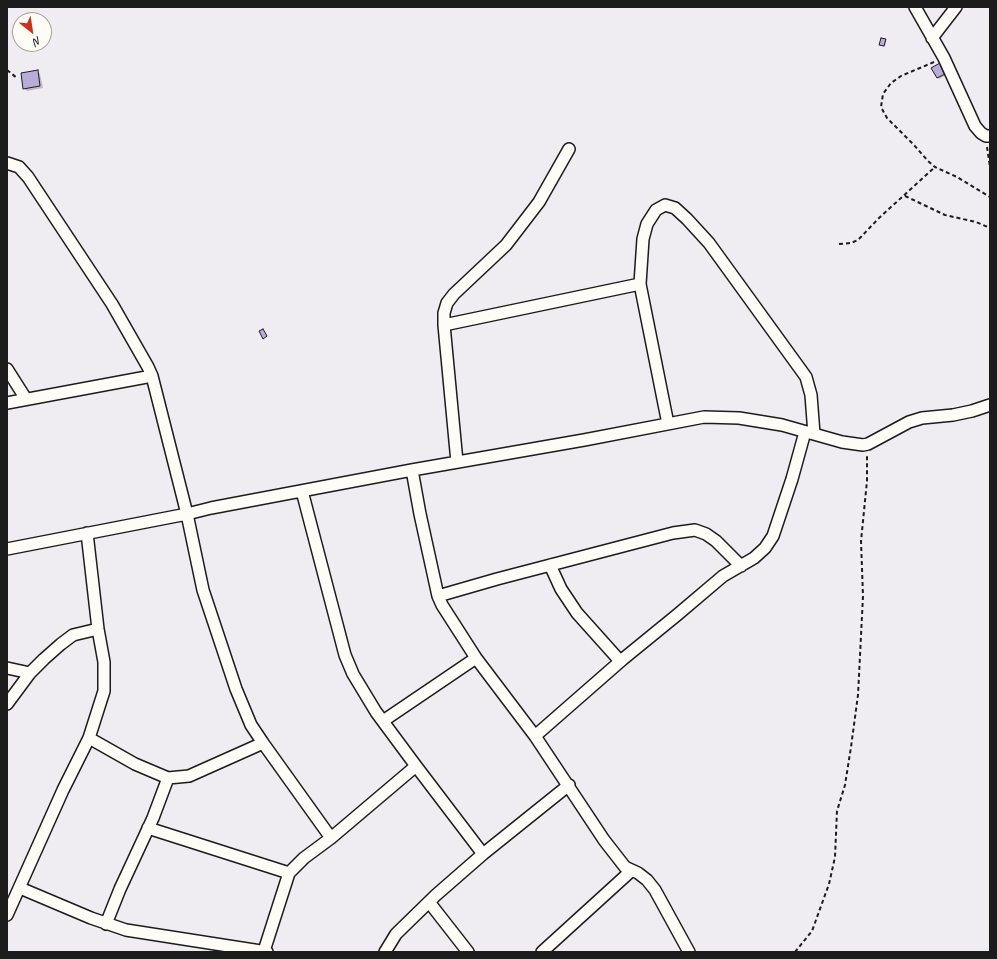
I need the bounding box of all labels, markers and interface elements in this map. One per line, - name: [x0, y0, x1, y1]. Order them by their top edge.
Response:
- north arrow: [12, 12, 52, 52]
- text: N: [31, 34, 44, 49]

